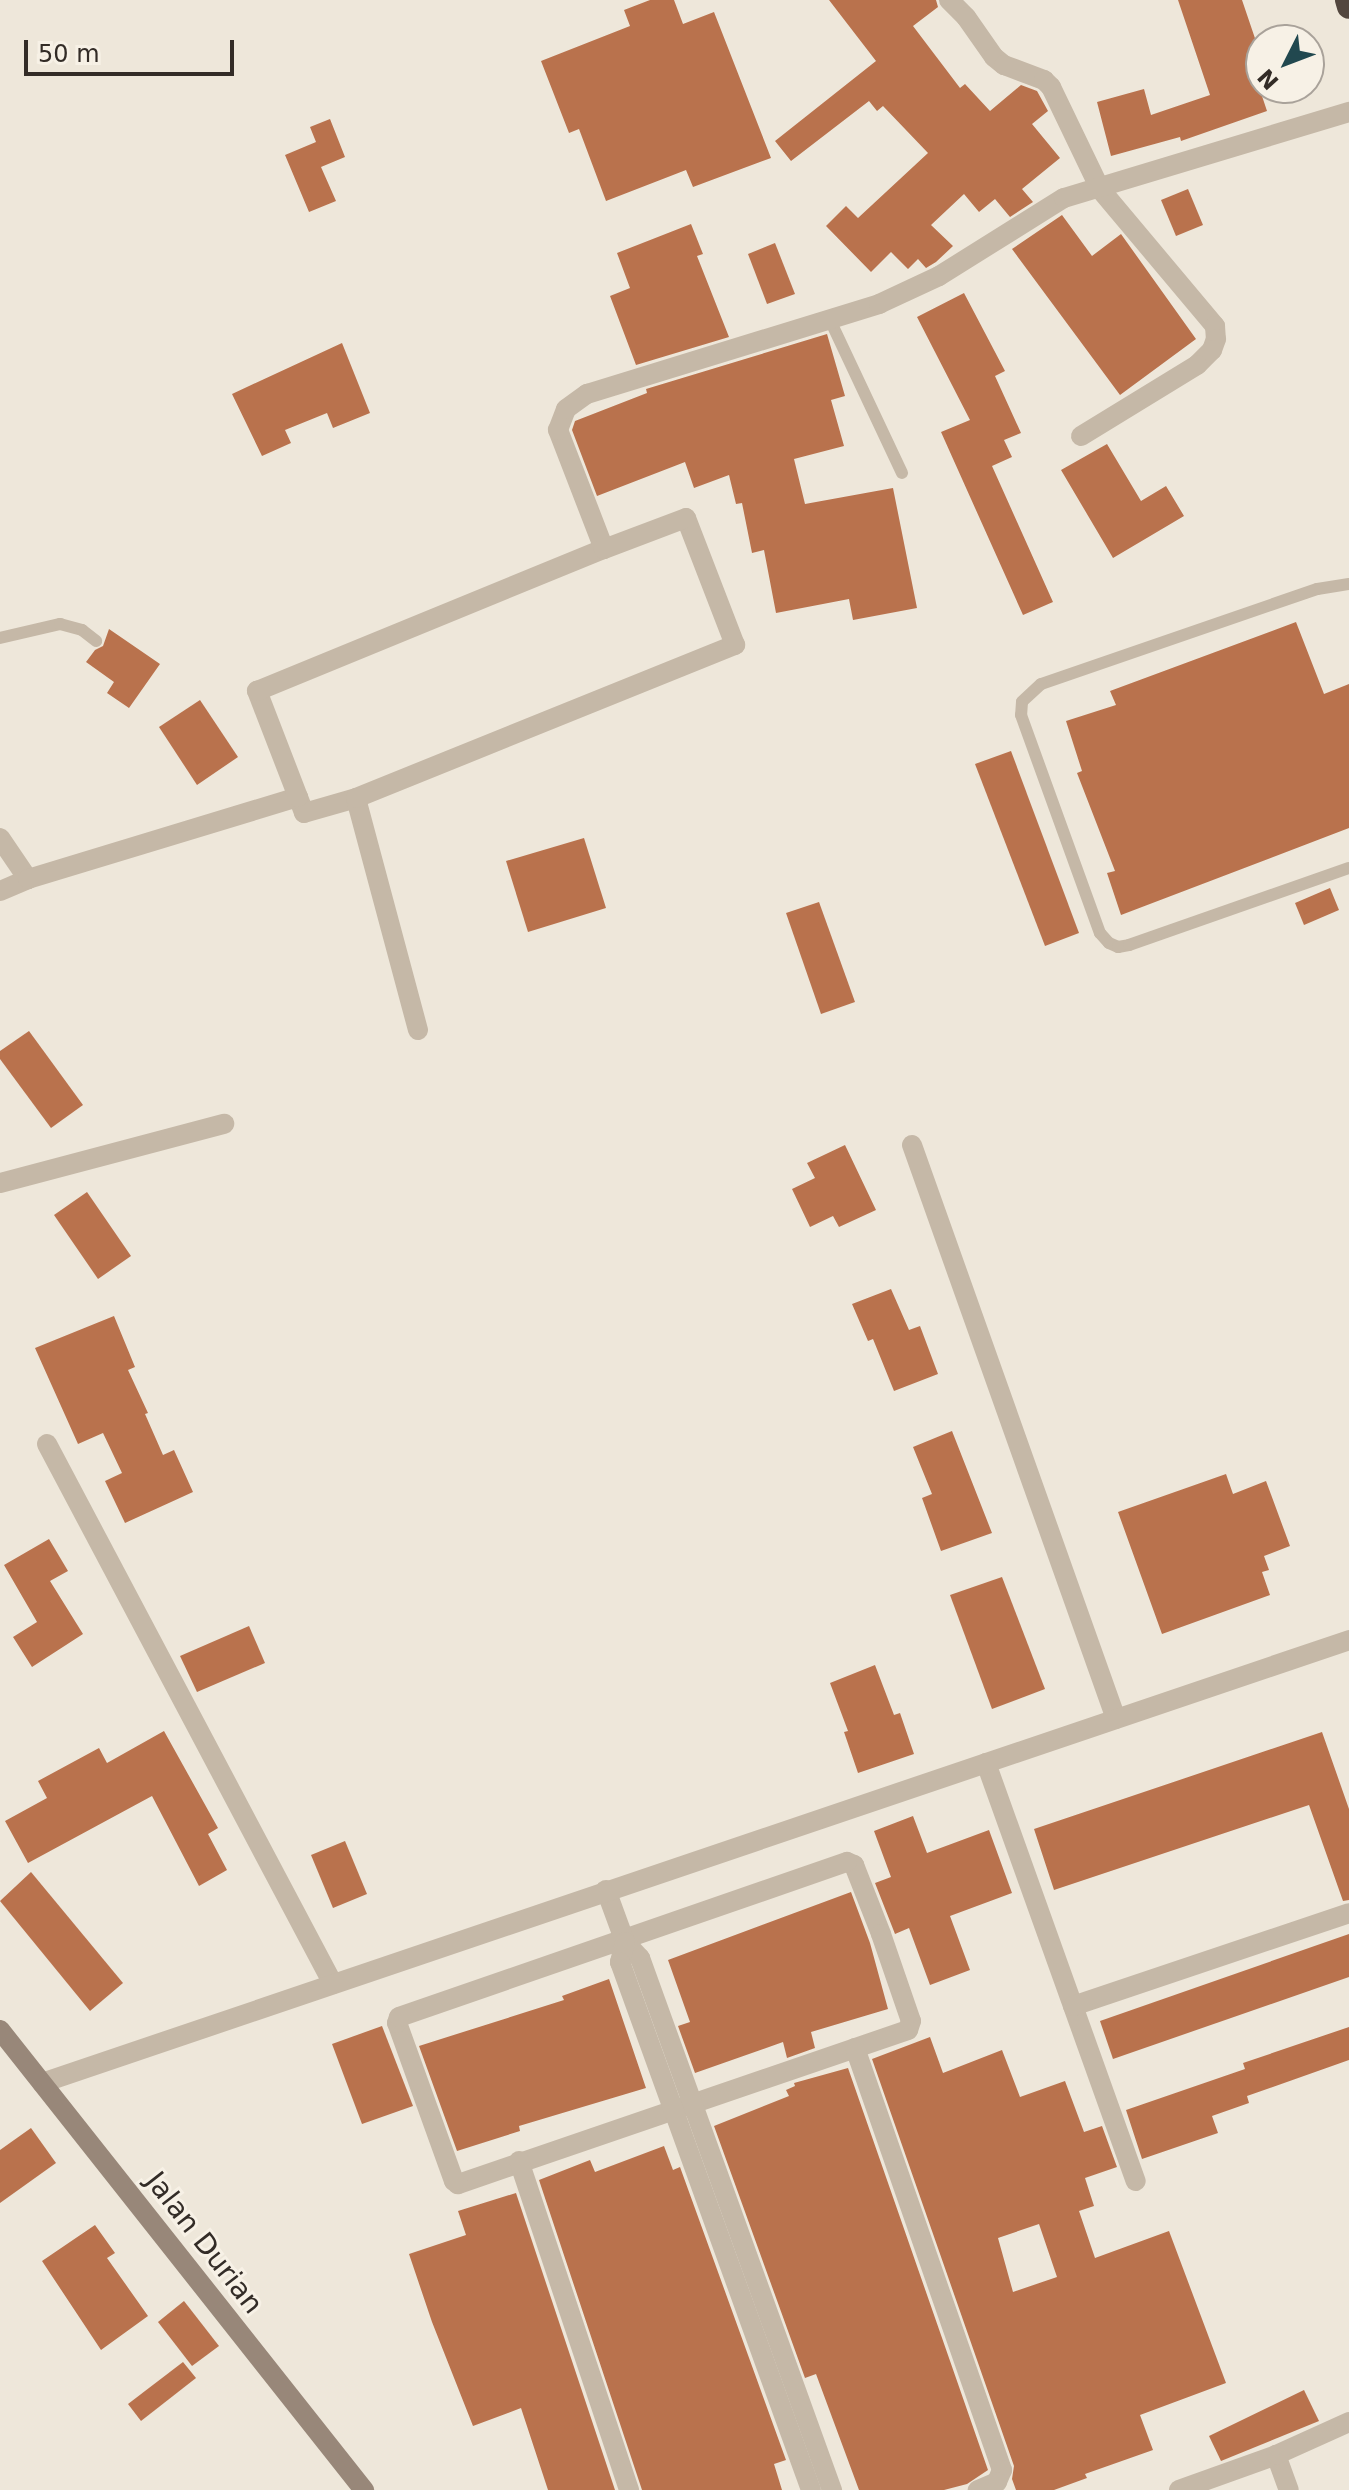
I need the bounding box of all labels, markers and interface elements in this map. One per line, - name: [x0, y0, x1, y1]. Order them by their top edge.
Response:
- scale bar: [28, 24, 238, 74]
- north arrow: [1245, 24, 1325, 104]
- text: 50 m: [38, 40, 100, 68]
- text: N: [1253, 64, 1284, 94]
- street label: Jalan Durian: [138, 2165, 270, 2321]

